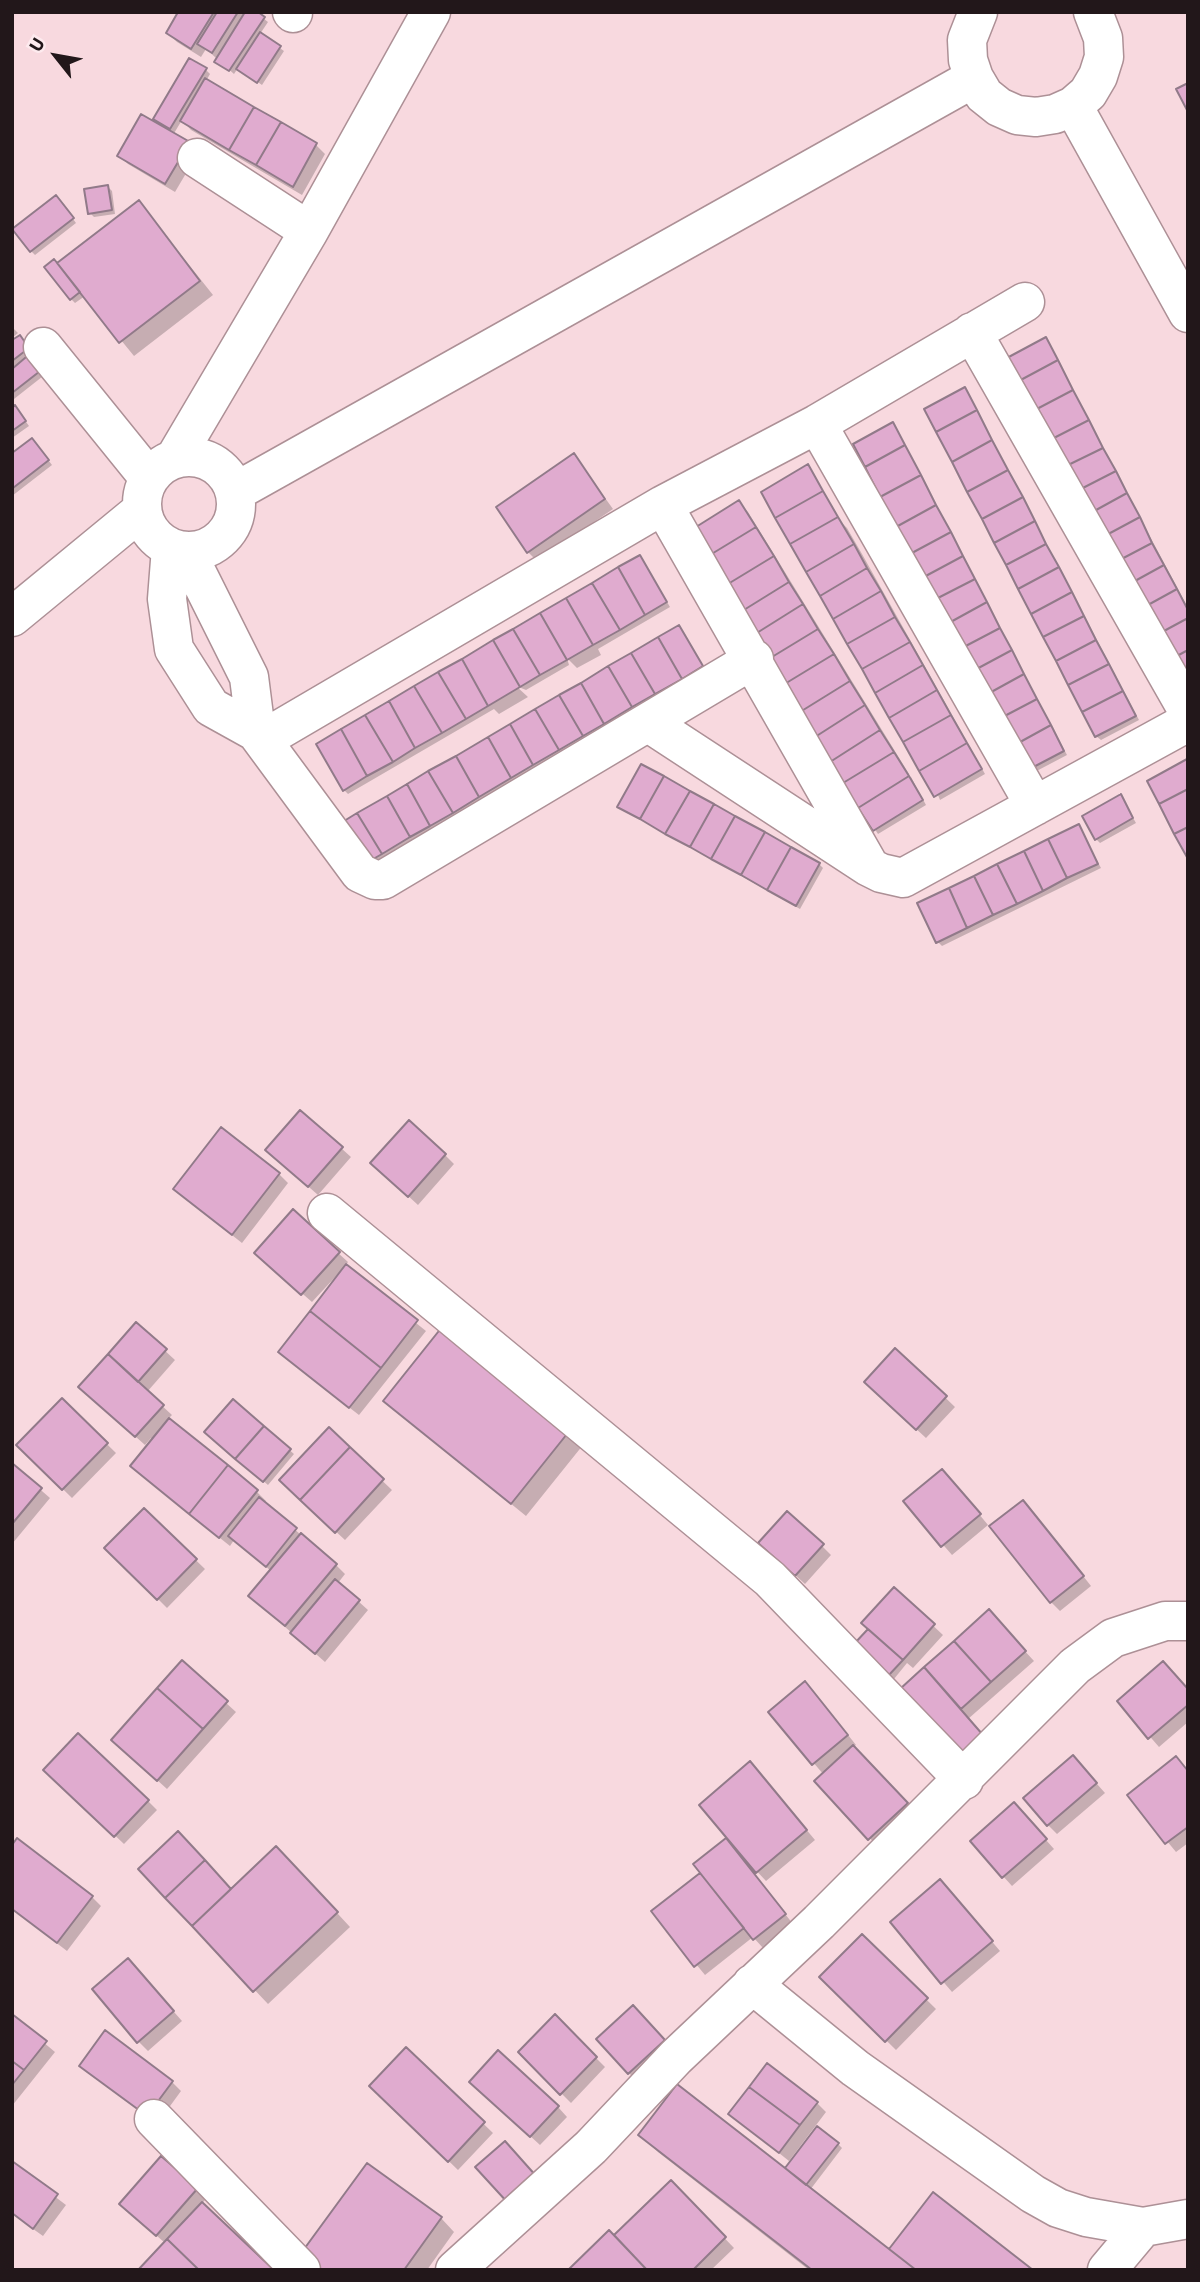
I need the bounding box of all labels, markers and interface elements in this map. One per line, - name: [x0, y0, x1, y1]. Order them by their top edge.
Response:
- north arrow: [21, 21, 91, 91]
- text: U: [23, 33, 52, 57]

